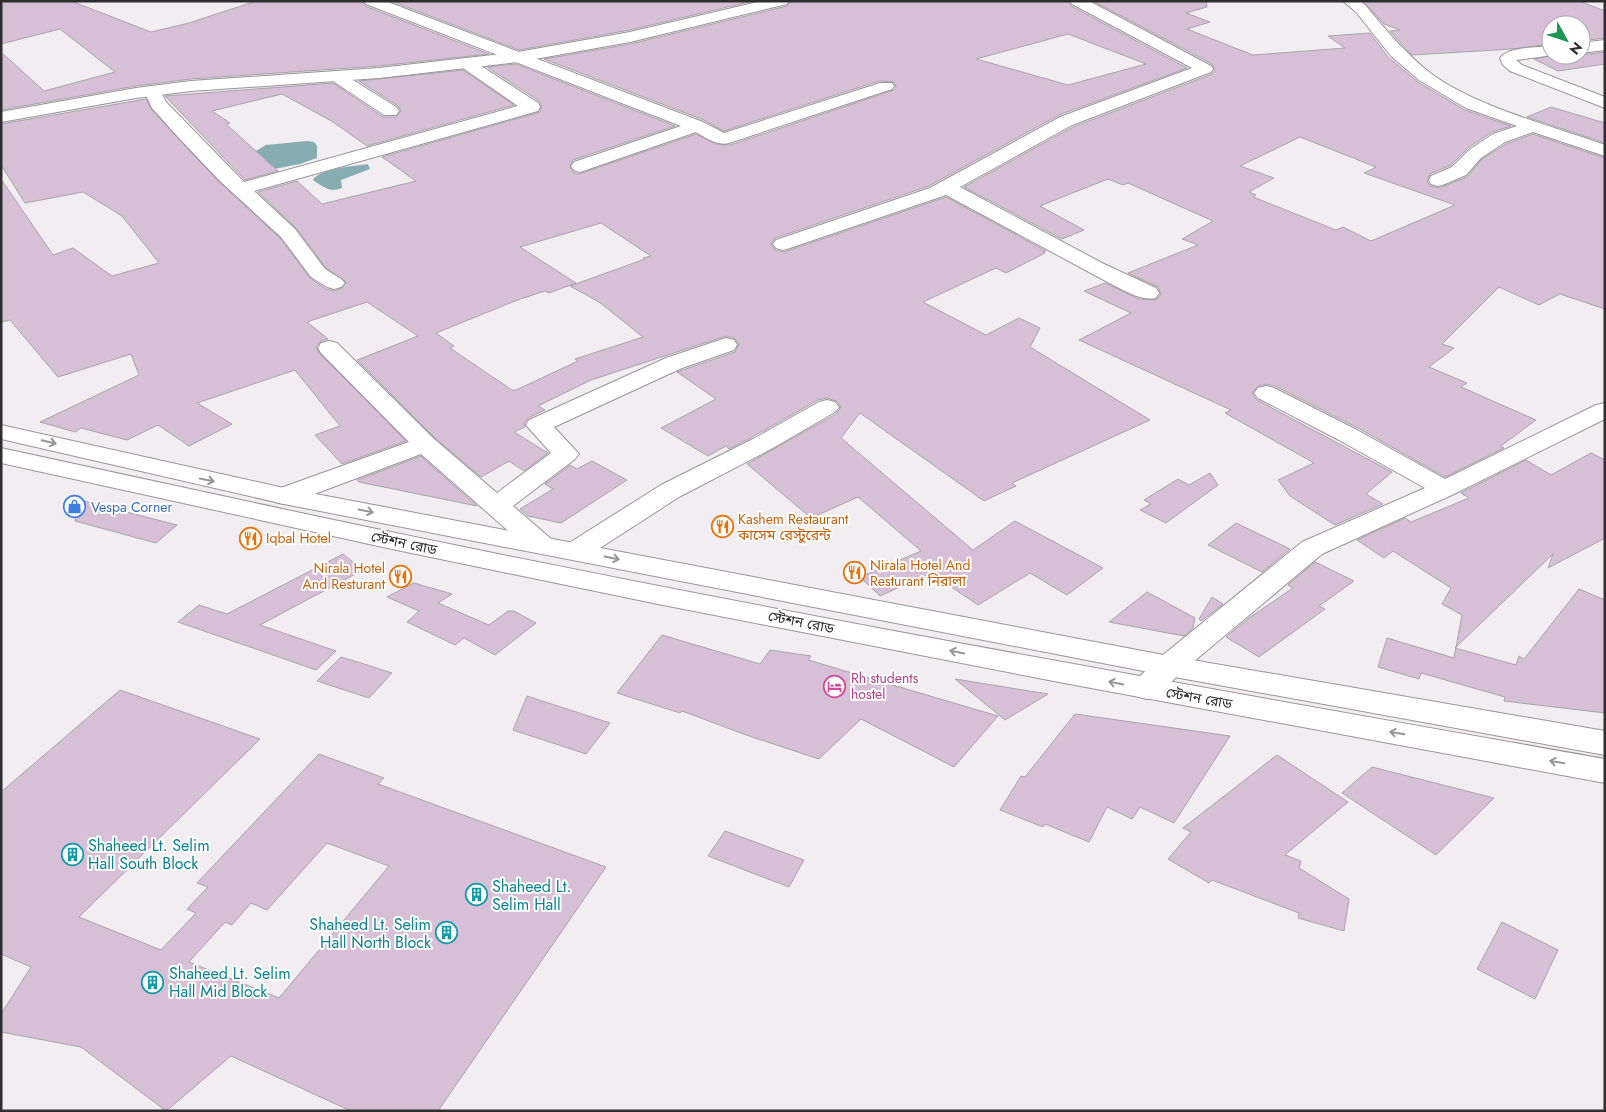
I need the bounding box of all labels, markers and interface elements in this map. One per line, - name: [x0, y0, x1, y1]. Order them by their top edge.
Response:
- north arrow: [1541, 15, 1591, 65]
- text: N: [1565, 38, 1587, 59]
- one-way arrow: [40, 438, 56, 448]
- one-way arrow: [198, 476, 214, 485]
- shop icon: Vespa Corner: [63, 495, 87, 519]
- place label: Vespa Corner: [91, 497, 172, 517]
- one-way arrow: [358, 507, 374, 517]
- place label: Kashem Restaurant কাসেম রেস্টুরেন্ট: [737, 509, 849, 545]
- restaurant icon: Kashem Restaurant কাসেম রেস্টুরেন্ট: [710, 515, 734, 539]
- restaurant icon: Iqbal Hotel: [238, 526, 262, 550]
- street label: স্টেশন রোড: [369, 526, 440, 560]
- place label: Iqbal Hotel: [266, 528, 331, 548]
- one-way arrow: [604, 554, 620, 563]
- place label: Nirala Hotel And Resturant নিরালা: [870, 555, 970, 591]
- place label: Nirala Hotel And Resturant: [303, 558, 386, 594]
- restaurant icon: Nirala Hotel And Resturant নিরালা: [842, 561, 866, 585]
- restaurant icon: Nirala Hotel And Resturant: [389, 564, 413, 588]
- street label: স্টেশন রোড: [766, 606, 837, 638]
- one-way arrow: [949, 647, 965, 656]
- place label: Rh students hostel: [851, 668, 919, 704]
- hotel icon: Rh students hostel: [823, 674, 847, 698]
- one-way arrow: [1109, 677, 1125, 687]
- street label: স্টেশন রোড: [1164, 682, 1235, 714]
- one-way arrow: [1389, 728, 1405, 738]
- one-way arrow: [1549, 757, 1565, 767]
- place label: Shaheed Lt. Selim Hall South Block: [88, 834, 210, 875]
- building icon: Shaheed Lt. Selim Hall South Block: [60, 842, 84, 866]
- place label: Shaheed Lt. Selim Hall: [492, 875, 572, 916]
- building icon: Shaheed Lt. Selim Hall: [464, 883, 488, 907]
- place label: Shaheed Lt. Selim Hall North Block: [309, 913, 432, 954]
- building icon: Shaheed Lt. Selim Hall North Block: [435, 921, 459, 945]
- place label: Shaheed Lt. Selim Hall Mid Block: [169, 962, 291, 1003]
- building icon: Shaheed Lt. Selim Hall Mid Block: [141, 970, 165, 994]

